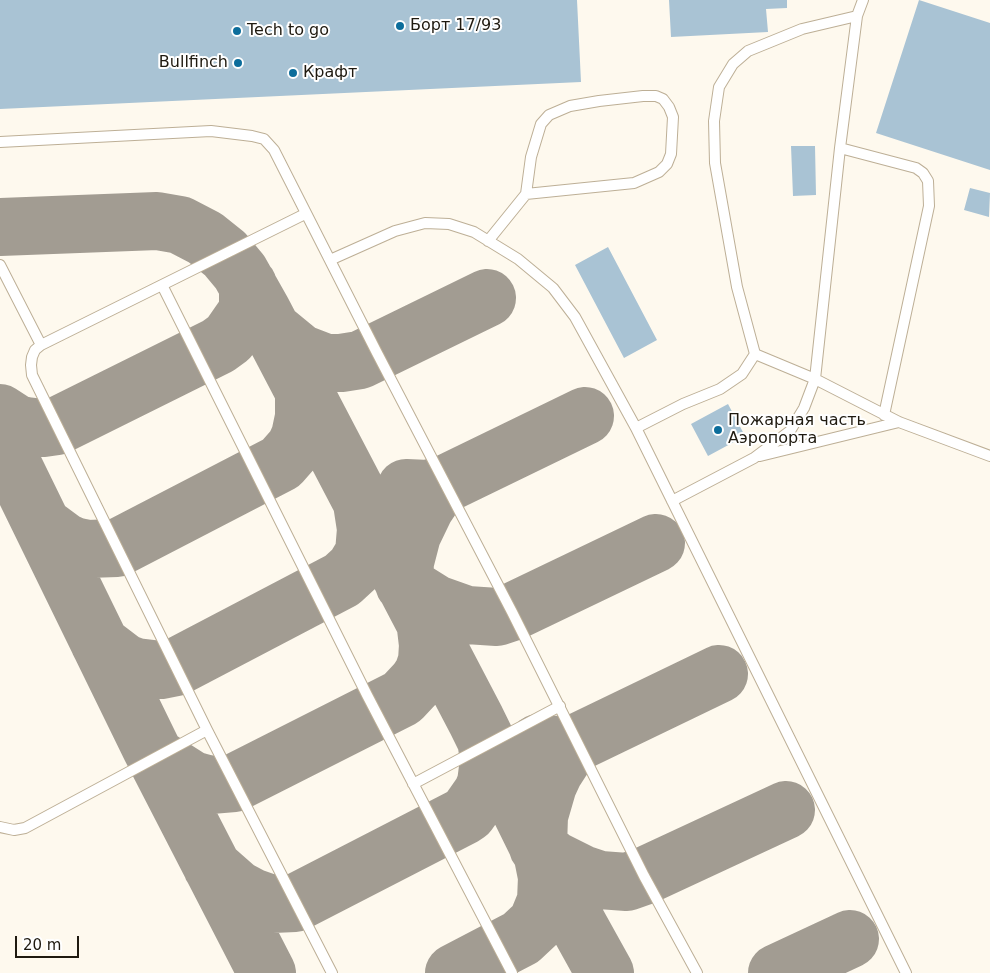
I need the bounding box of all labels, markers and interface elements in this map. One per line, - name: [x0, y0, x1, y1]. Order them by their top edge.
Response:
- place label: Борт 17/93: [410, 16, 501, 36]
- marker: Борт 17/93: [394, 20, 406, 32]
- place label: Tech to go: [247, 21, 329, 41]
- marker: Tech to go: [231, 25, 243, 37]
- place label: Bullfinch: [159, 53, 228, 73]
- marker: Bullfinch: [232, 57, 244, 69]
- place label: Крафт: [303, 63, 357, 83]
- marker: Крафт: [287, 67, 299, 79]
- place label: Пожарная часть Аэропорта: [728, 411, 866, 449]
- marker: Пожарная часть Аэропорта: [712, 424, 724, 436]
- scale bar: [18, 926, 81, 958]
- text: 20 m: [23, 936, 61, 954]

